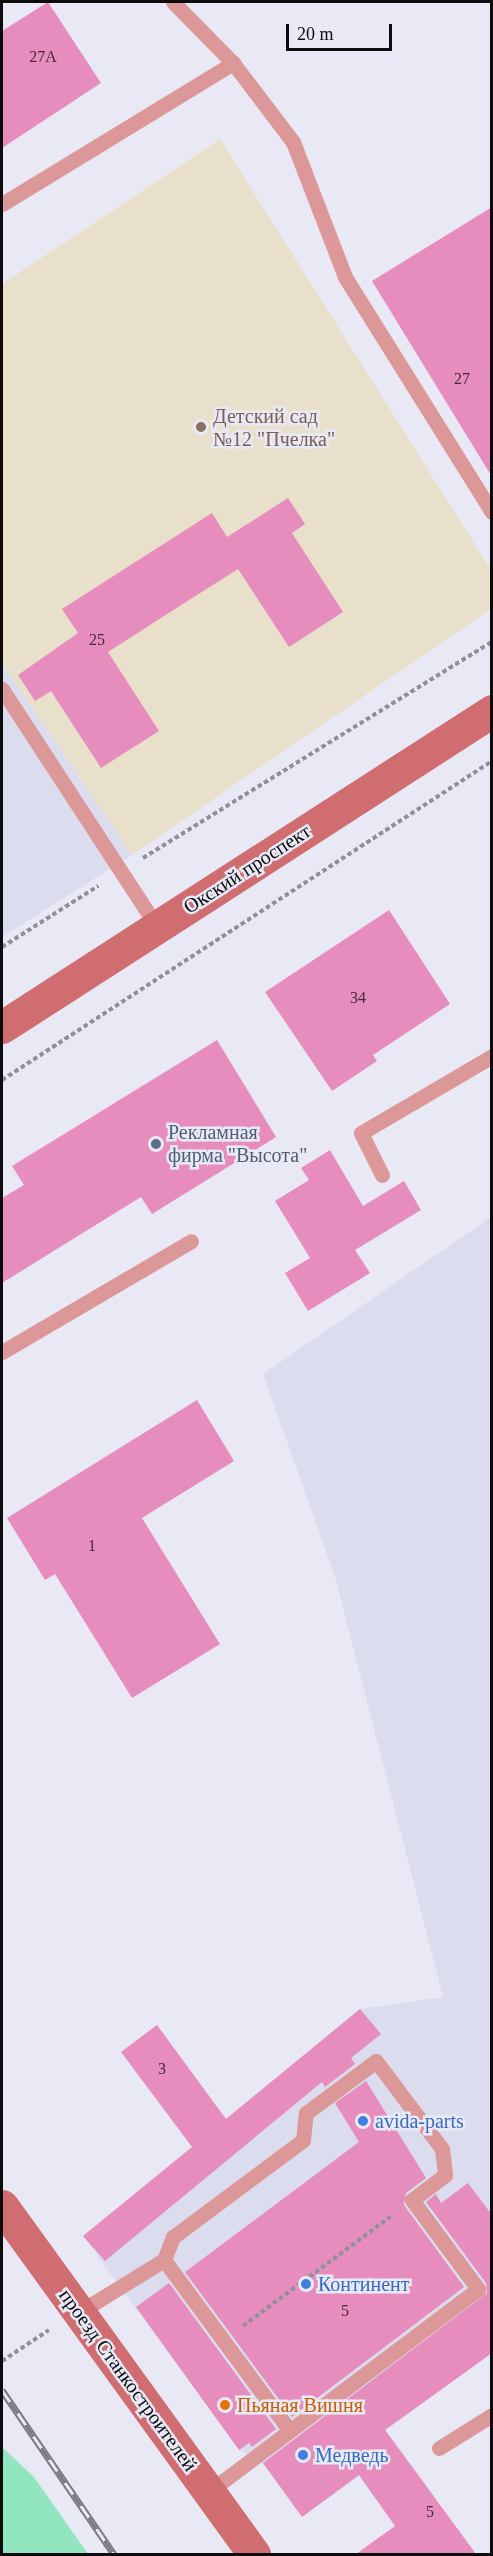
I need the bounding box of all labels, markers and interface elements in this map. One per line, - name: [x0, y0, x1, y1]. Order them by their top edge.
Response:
- scale bar: [289, 12, 396, 50]
- text: 20 m: [297, 24, 334, 44]
- house number: 27А: [29, 47, 57, 67]
- house number: 27: [454, 369, 470, 389]
- place label: Детский сад №12 "Пчелка": [213, 404, 335, 451]
- marker: Детский сад №12 "Пчелка": [194, 420, 208, 434]
- house number: 25: [89, 630, 105, 650]
- street label: Окский проспект: [179, 819, 315, 919]
- house number: 34: [350, 988, 366, 1008]
- place label: Рекламная фирма "Высота": [168, 1120, 307, 1167]
- marker: Рекламная фирма "Высота": [149, 1137, 163, 1151]
- house number: 1: [88, 1536, 96, 1556]
- house number: 3: [158, 2059, 166, 2079]
- place label: avida-parts: [375, 2109, 464, 2133]
- marker: avida-parts: [356, 2114, 370, 2128]
- place label: Континент: [318, 2272, 410, 2296]
- marker: Континент: [299, 2277, 313, 2291]
- street label: проезд Станкостроителей: [54, 2284, 202, 2476]
- house number: 5: [341, 2301, 349, 2321]
- place label: Пьяная Вишня: [237, 2393, 363, 2417]
- marker: Пьяная Вишня: [218, 2398, 232, 2412]
- place label: Медведь: [315, 2443, 389, 2467]
- marker: Медведь: [296, 2448, 310, 2462]
- house number: 5: [426, 2502, 434, 2522]

